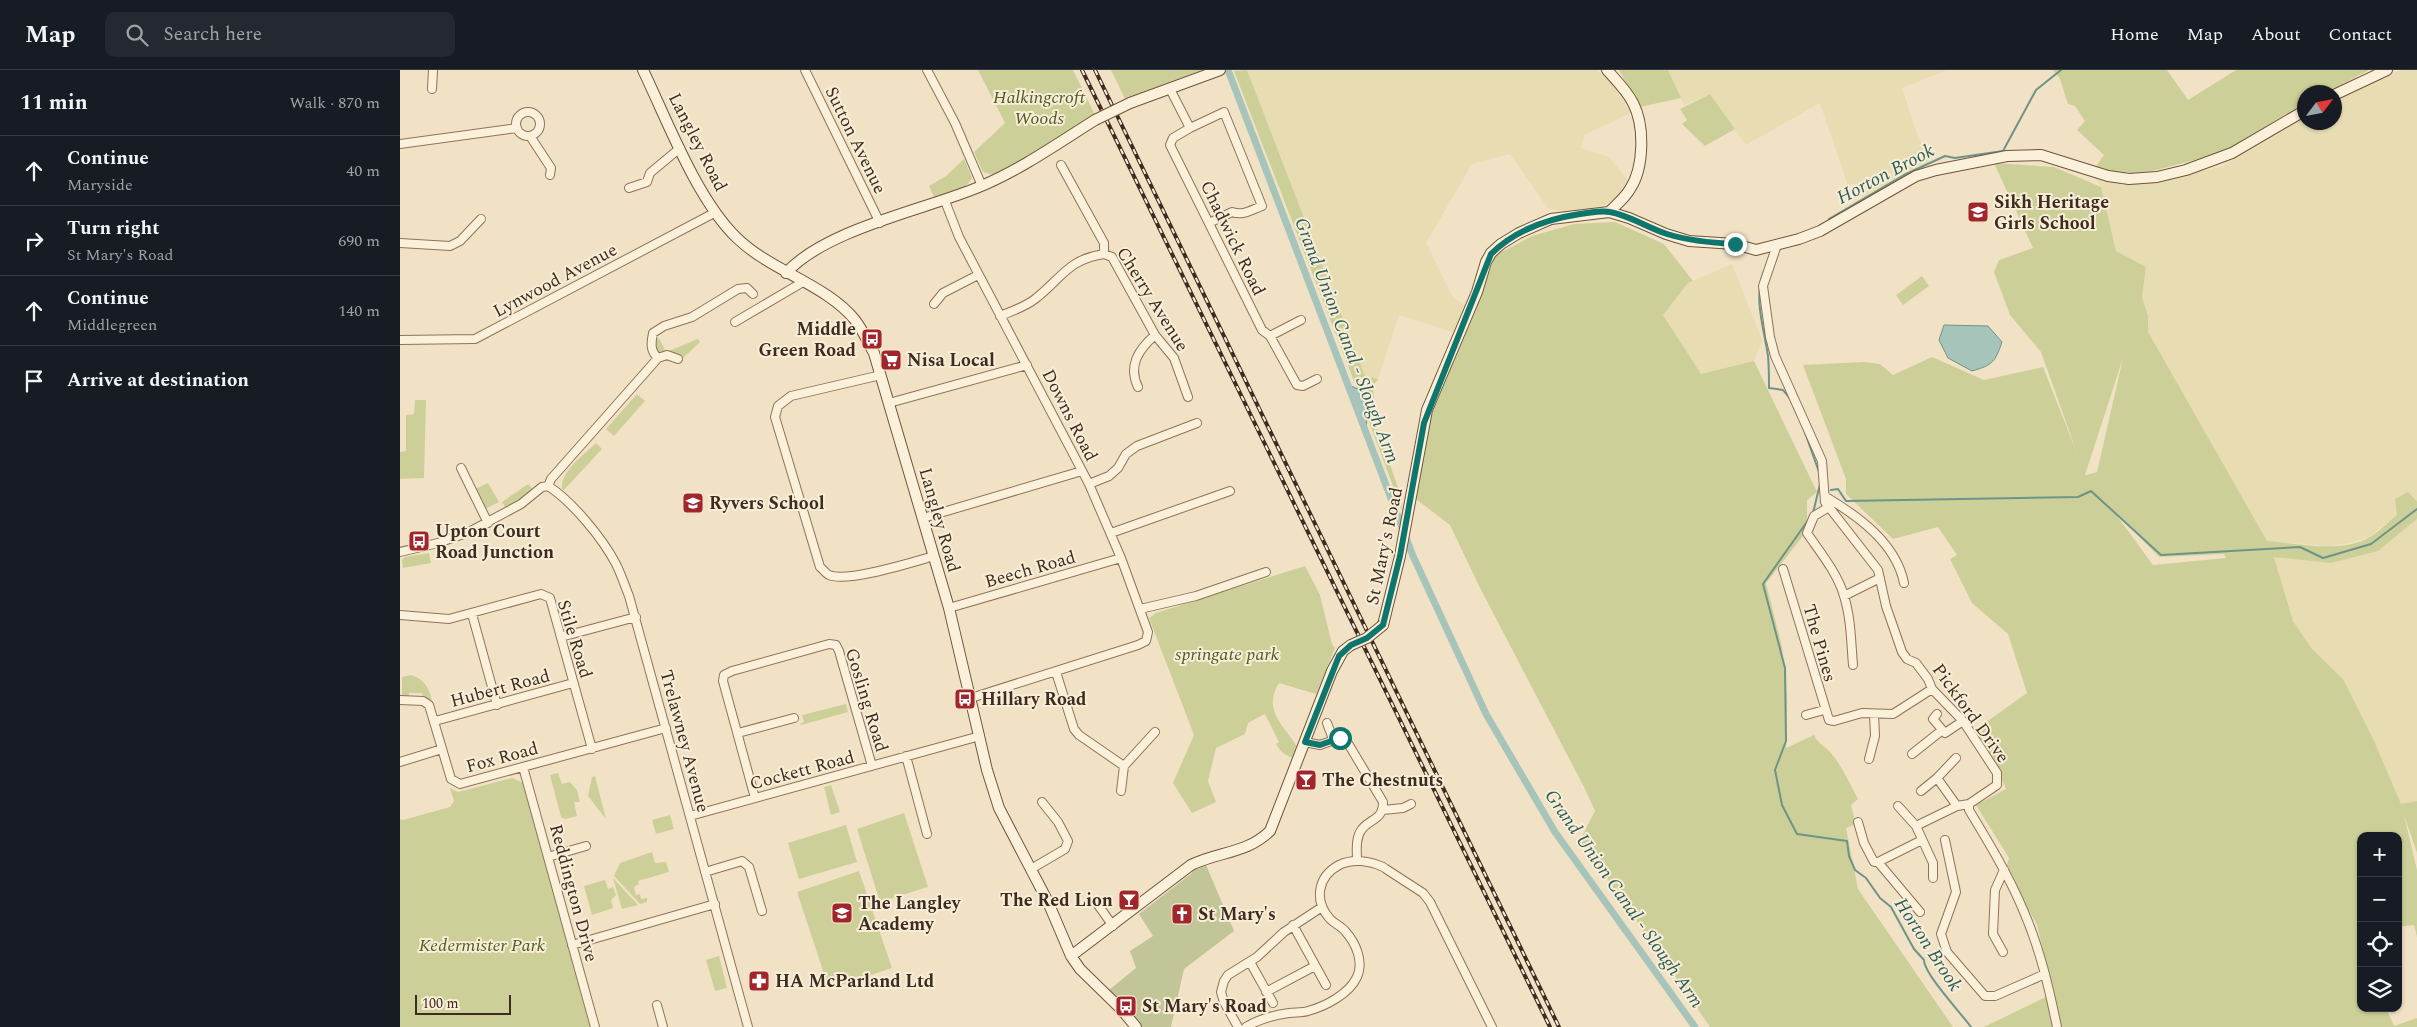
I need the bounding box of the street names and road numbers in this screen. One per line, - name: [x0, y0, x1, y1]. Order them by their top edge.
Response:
- street label: Sutton Avenue: [818, 82, 893, 198]
- street label: Langley Road: [661, 88, 734, 196]
- street label: Chadwick Road: [1193, 176, 1272, 300]
- street label: Lynwood Avenue: [488, 236, 622, 325]
- street label: Cherry Avenue: [1110, 242, 1196, 357]
- street label: Downs Road: [1035, 364, 1104, 466]
- street label: Langley Road: [912, 465, 967, 576]
- street label: St Mary's Road: [1359, 485, 1410, 608]
- street label: Beech Road: [981, 544, 1079, 595]
- street label: Stile Road: [550, 597, 599, 682]
- street label: The Pines: [1796, 601, 1844, 685]
- street label: Gosling Road: [838, 645, 895, 756]
- street label: Pickford Drive: [1925, 658, 2016, 769]
- street label: Hubert Road: [447, 662, 553, 715]
- street label: Trelawney Avenue: [652, 667, 717, 816]
- street label: Fox Road: [463, 735, 541, 780]
- street label: Cockett Road: [747, 744, 858, 797]
- street label: Reddington Drive: [542, 821, 605, 965]

